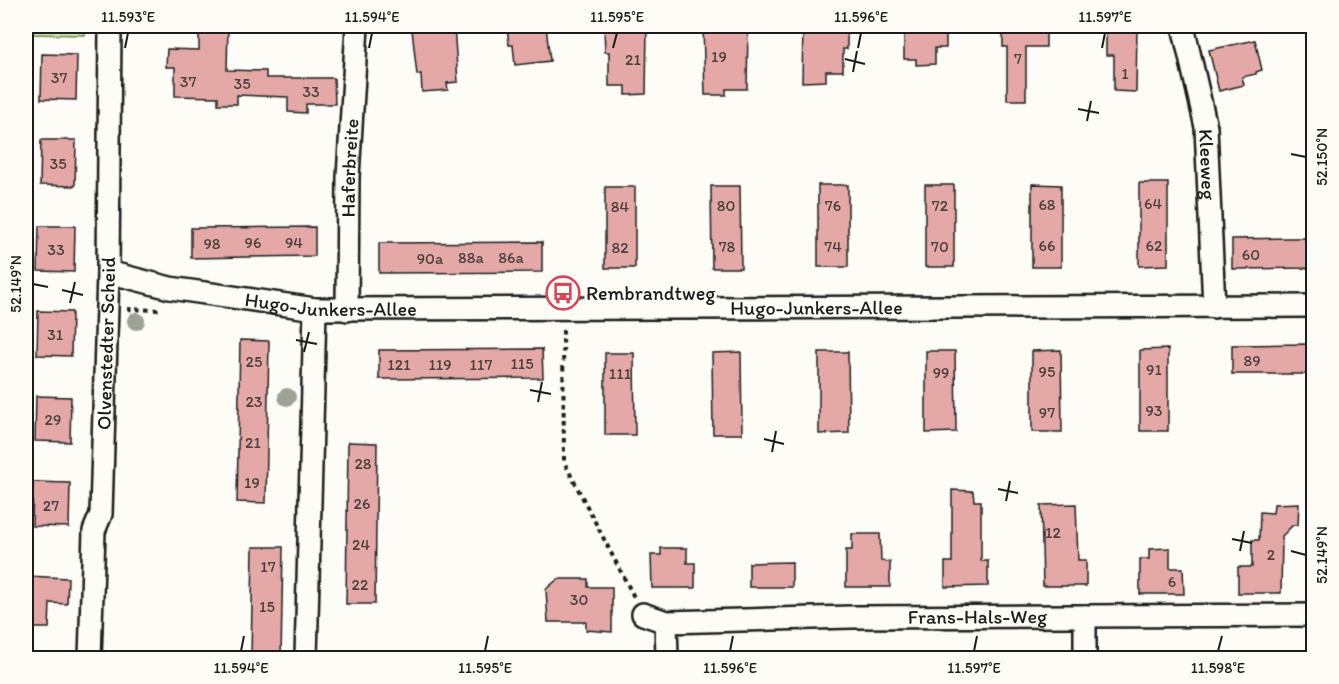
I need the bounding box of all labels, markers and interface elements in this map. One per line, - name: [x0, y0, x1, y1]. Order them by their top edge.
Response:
- text: 11.593°E: [101, 8, 155, 26]
- text: 11.594°E: [344, 8, 400, 26]
- text: 11.595°E: [590, 8, 644, 26]
- text: 11.596°E: [834, 8, 888, 26]
- text: 11.597°E: [1078, 8, 1132, 26]
- house number: 19: [711, 47, 727, 66]
- house number: 7: [1014, 49, 1022, 68]
- house number: 21: [625, 50, 641, 69]
- house number: 1: [1121, 64, 1129, 83]
- house number: 37: [51, 68, 67, 87]
- house number: 37: [180, 72, 196, 91]
- house number: 35: [233, 74, 251, 93]
- house number: 33: [302, 82, 320, 101]
- street label: Haferbreite: [336, 118, 363, 218]
- street label: Kleeweg: [1194, 128, 1221, 201]
- text: 52.150°N: [1313, 128, 1331, 186]
- house number: 35: [49, 154, 67, 173]
- house number: 64: [1144, 194, 1162, 213]
- house number: 68: [1038, 195, 1056, 214]
- house number: 80: [717, 196, 735, 215]
- house number: 76: [825, 196, 841, 215]
- house number: 72: [932, 196, 949, 215]
- house number: 84: [611, 197, 630, 216]
- house number: 96: [245, 233, 261, 252]
- house number: 94: [285, 233, 303, 252]
- house number: 98: [203, 234, 221, 253]
- house number: 66: [1039, 236, 1055, 255]
- house number: 62: [1146, 236, 1163, 255]
- house number: 78: [719, 237, 736, 256]
- house number: 74: [824, 237, 842, 256]
- house number: 70: [931, 237, 949, 256]
- house number: 82: [611, 238, 629, 257]
- house number: 33: [47, 240, 65, 259]
- house number: 60: [1242, 245, 1260, 264]
- house number: 88a: [458, 248, 485, 267]
- house number: 86a: [498, 248, 524, 267]
- house number: 90a: [417, 249, 444, 268]
- text: 52.149°N: [7, 255, 25, 313]
- street label: Olvenstedter Scheid: [91, 257, 120, 430]
- bus stop icon: Rembrandtweg: [545, 275, 581, 311]
- place label: Rembrandtweg: [586, 281, 716, 305]
- street label: Hugo-Junkers-Allee: [243, 287, 417, 321]
- street label: Hugo-Junkers-Allee: [730, 295, 903, 320]
- house number: 31: [47, 325, 64, 344]
- house number: 89: [1243, 351, 1261, 370]
- house number: 25: [246, 352, 262, 371]
- house number: 115: [510, 354, 534, 373]
- house number: 121: [387, 355, 411, 374]
- house number: 119: [428, 355, 452, 374]
- house number: 117: [470, 355, 492, 374]
- house number: 91: [1146, 360, 1162, 379]
- house number: 95: [1039, 362, 1055, 381]
- house number: 99: [933, 363, 949, 382]
- house number: 111: [609, 364, 632, 383]
- house number: 23: [245, 392, 263, 411]
- house number: 93: [1145, 401, 1163, 420]
- house number: 97: [1039, 403, 1055, 422]
- house number: 29: [45, 410, 61, 429]
- house number: 21: [245, 433, 261, 452]
- house number: 28: [354, 454, 372, 473]
- house number: 19: [244, 473, 260, 492]
- house number: 26: [354, 494, 370, 513]
- house number: 27: [43, 496, 59, 515]
- house number: 12: [1045, 523, 1062, 542]
- text: 52.149°N: [1313, 526, 1331, 584]
- house number: 24: [352, 535, 370, 554]
- house number: 2: [1267, 545, 1276, 564]
- house number: 17: [260, 557, 276, 576]
- house number: 6: [1168, 572, 1176, 591]
- house number: 22: [352, 575, 369, 594]
- house number: 30: [570, 590, 588, 609]
- house number: 15: [259, 597, 275, 616]
- street label: Frans-Hals-Weg: [908, 604, 1048, 629]
- text: 11.594°E: [213, 659, 269, 677]
- text: 11.595°E: [458, 659, 512, 677]
- text: 11.596°E: [703, 659, 757, 677]
- text: 11.597°E: [947, 659, 1001, 677]
- text: 11.598°E: [1191, 659, 1245, 677]

